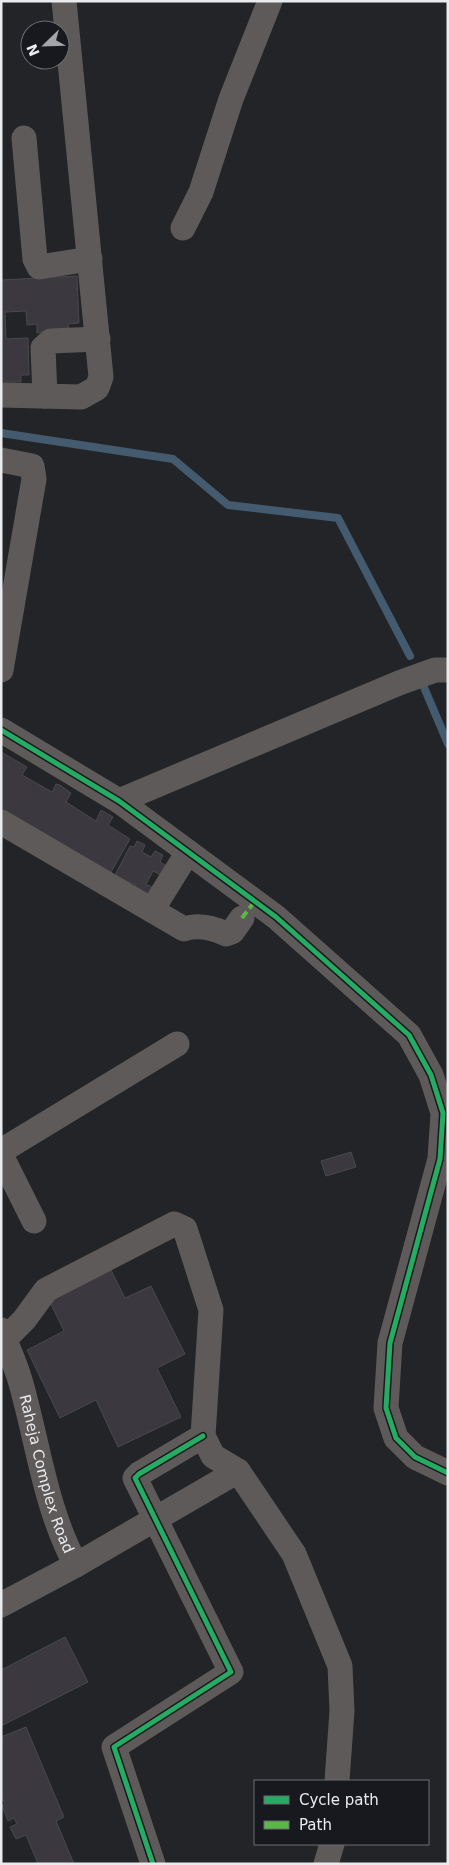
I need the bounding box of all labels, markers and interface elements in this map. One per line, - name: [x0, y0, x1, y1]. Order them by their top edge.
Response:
- north arrow: [20, 20, 70, 70]
- text: N: [23, 42, 43, 59]
- street label: Raheja Complex Road: [15, 1392, 78, 1556]
- legend: [254, 1780, 429, 1845]
- text: Cycle path: [299, 1791, 379, 1809]
- text: Path: [299, 1816, 332, 1834]

